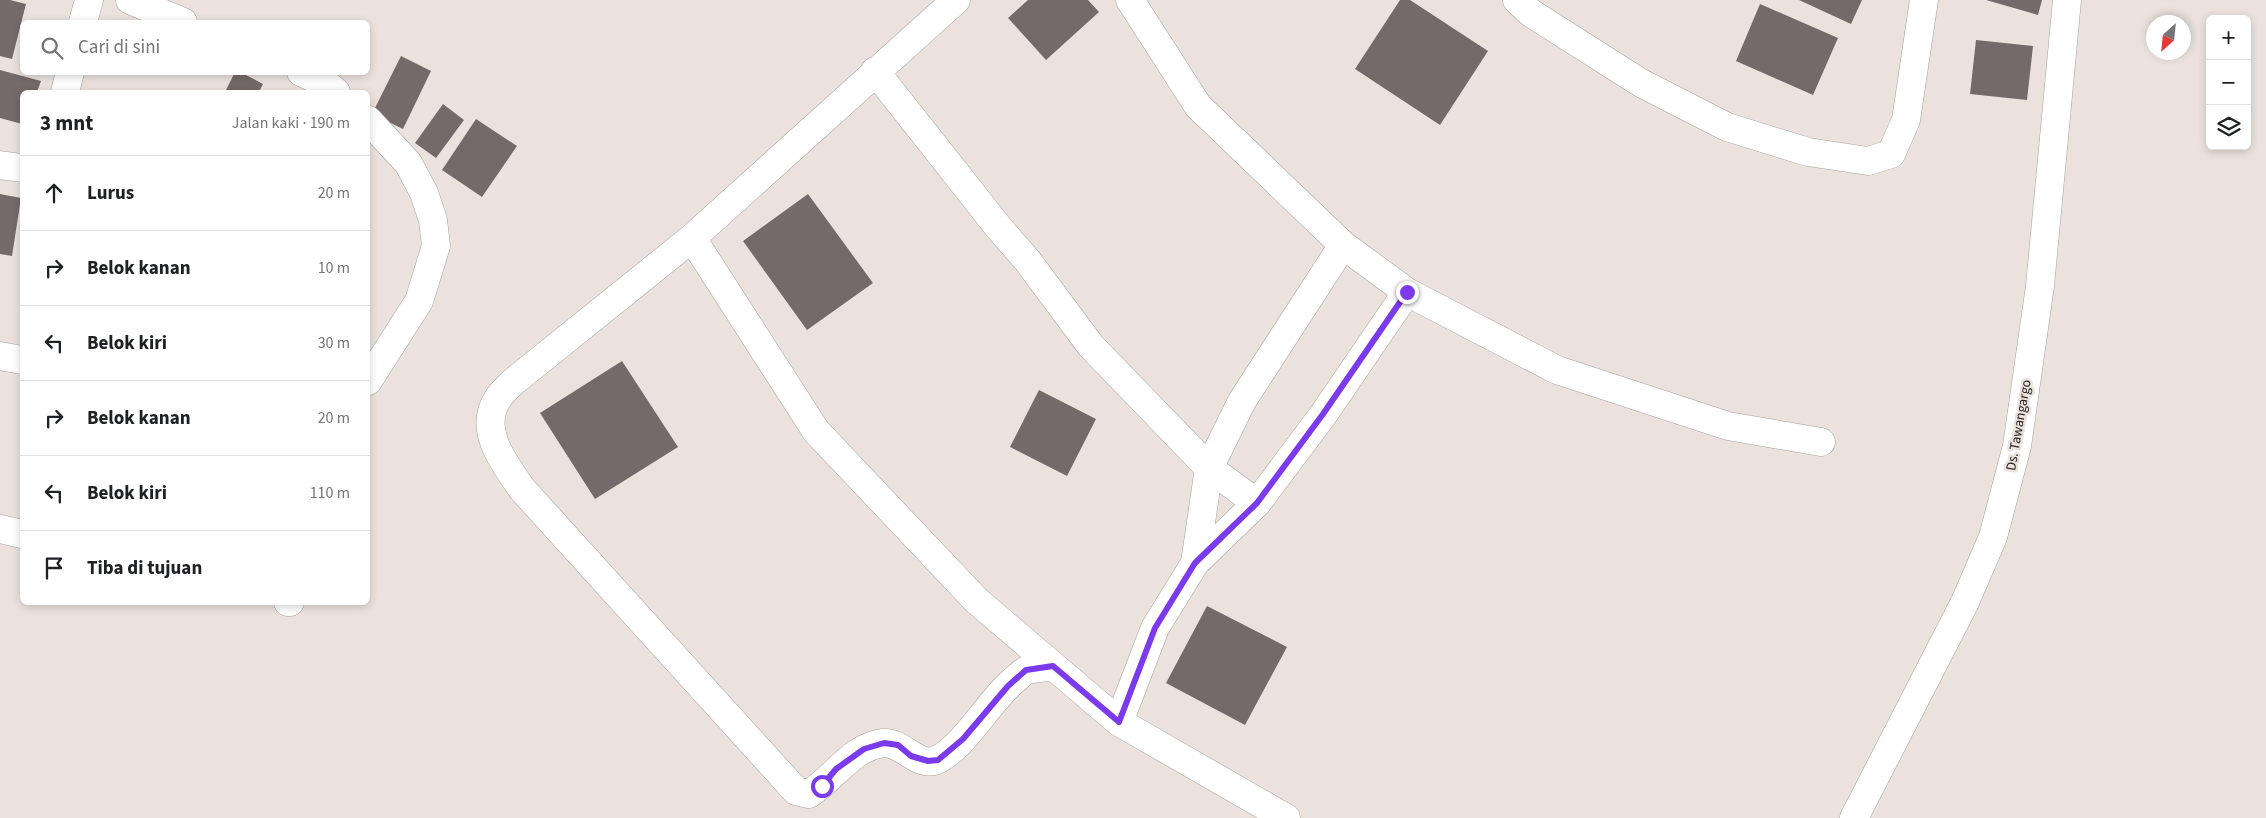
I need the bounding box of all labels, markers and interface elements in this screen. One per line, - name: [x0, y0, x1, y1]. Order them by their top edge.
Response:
- north arrow: [2146, 15, 2191, 60]
- map controls: [2206, 15, 2251, 150]
- button: +: [2206, 15, 2251, 60]
- search box: [20, 20, 370, 75]
- icon: search: [38, 34, 66, 62]
- text: Cari di sini: [78, 34, 160, 61]
- button: −: [2206, 60, 2251, 105]
- button: layers: [2206, 105, 2251, 150]
- text: 3 mnt: [40, 108, 93, 138]
- text: Jalan kaki · 190 m: [232, 112, 350, 134]
- icon: ahead: [40, 179, 68, 207]
- text: Lurus: [87, 180, 134, 207]
- text: 20 m: [318, 182, 350, 204]
- icon: right: [40, 254, 68, 282]
- text: Belok kanan: [87, 255, 191, 282]
- text: 10 m: [318, 257, 350, 279]
- route end: [1396, 281, 1419, 304]
- icon: left: [40, 329, 68, 357]
- text: Belok kiri: [87, 330, 167, 357]
- text: 30 m: [318, 332, 350, 354]
- street label: Ds. Tawangargo: [2001, 378, 2037, 472]
- icon: right: [40, 404, 68, 432]
- text: Belok kanan: [87, 405, 191, 432]
- text: 20 m: [318, 407, 350, 429]
- icon: left: [40, 479, 68, 507]
- text: Belok kiri: [87, 480, 167, 507]
- text: 110 m: [310, 482, 350, 504]
- icon: arrive: [40, 554, 68, 582]
- text: Tiba di tujuan: [87, 555, 202, 582]
- route start: [811, 775, 834, 798]

